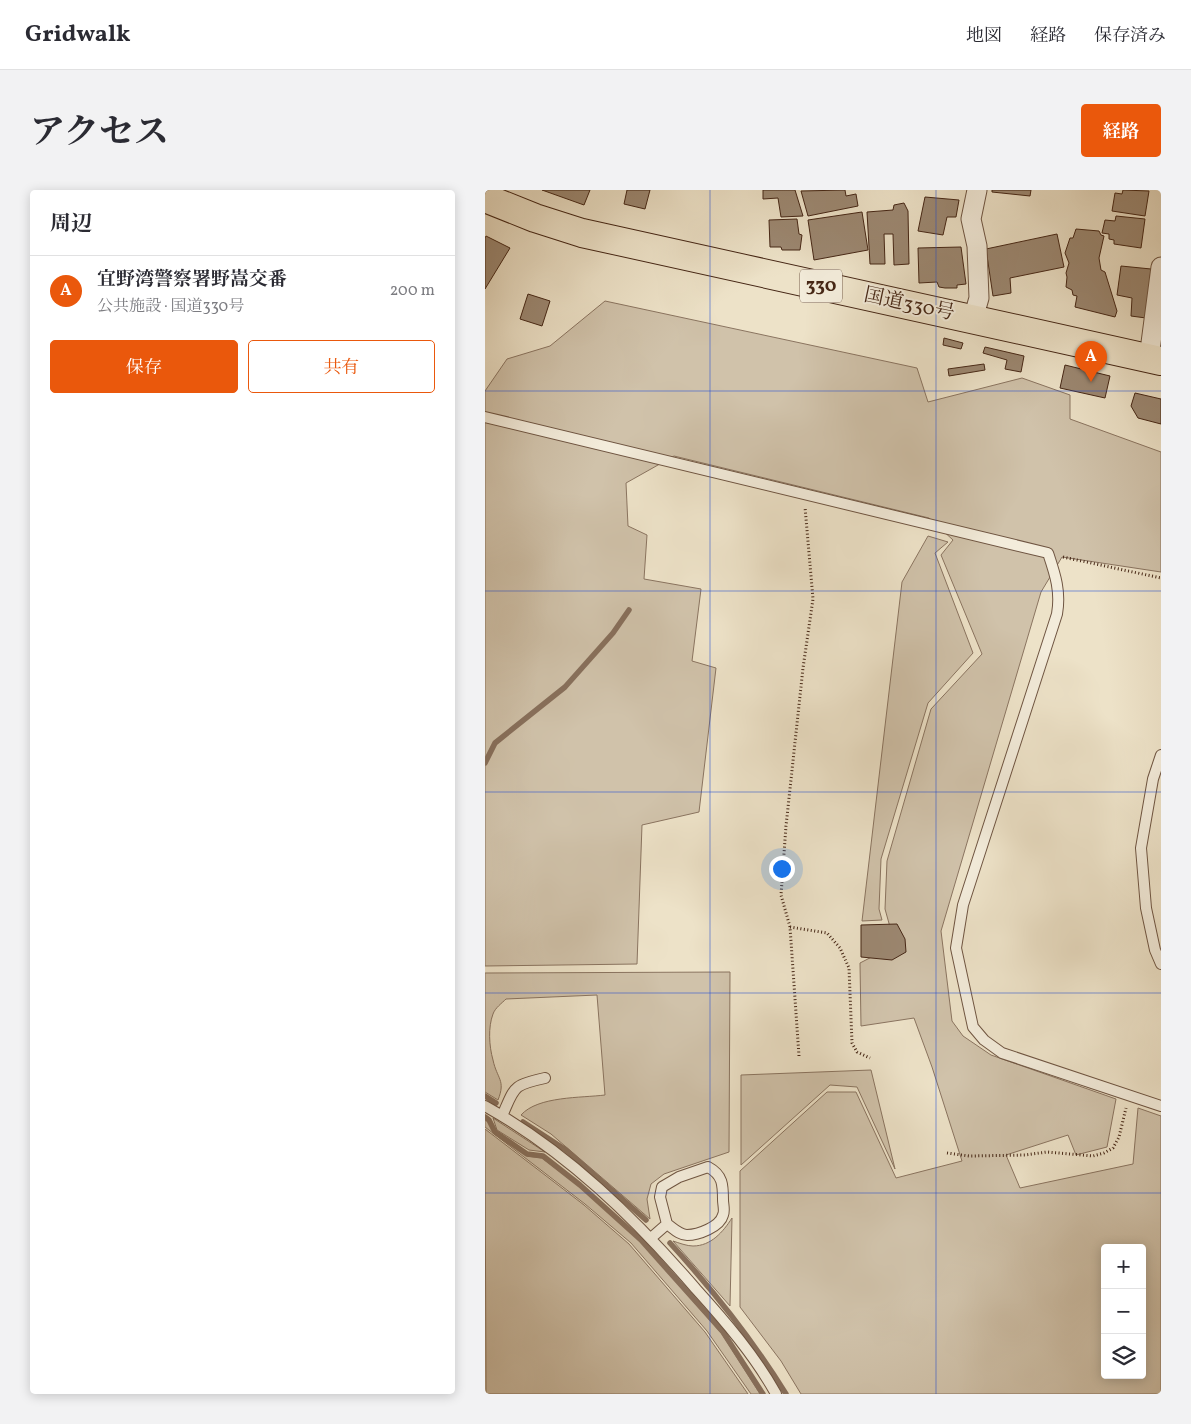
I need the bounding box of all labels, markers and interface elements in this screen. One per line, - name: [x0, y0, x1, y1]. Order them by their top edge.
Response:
- text: Gridwalk: [25, 18, 131, 52]
- text: 地図: [966, 24, 1002, 49]
- text: 経路: [1030, 24, 1066, 49]
- text: 保存済み: [1094, 24, 1166, 49]
- button: 経路: [1081, 104, 1161, 157]
- text: アクセス: [30, 110, 169, 158]
- text: 周辺: [50, 210, 92, 239]
- text: 宜野湾警察署野嵩交番: [97, 267, 287, 293]
- road number: 330: [800, 270, 842, 302]
- text: A: [60, 280, 72, 302]
- text: 200 m: [390, 280, 435, 302]
- street label: 国道330号: [861, 282, 957, 328]
- text: 公共施設 · 国道330号: [97, 296, 244, 318]
- button: 保存: [50, 340, 238, 393]
- button: 共有: [248, 340, 435, 393]
- pin: A: [1075, 341, 1107, 382]
- your location: [769, 856, 795, 882]
- map controls: [1101, 1244, 1146, 1379]
- button: +: [1101, 1244, 1146, 1289]
- button: −: [1101, 1289, 1146, 1334]
- button: layers: [1101, 1334, 1146, 1379]

